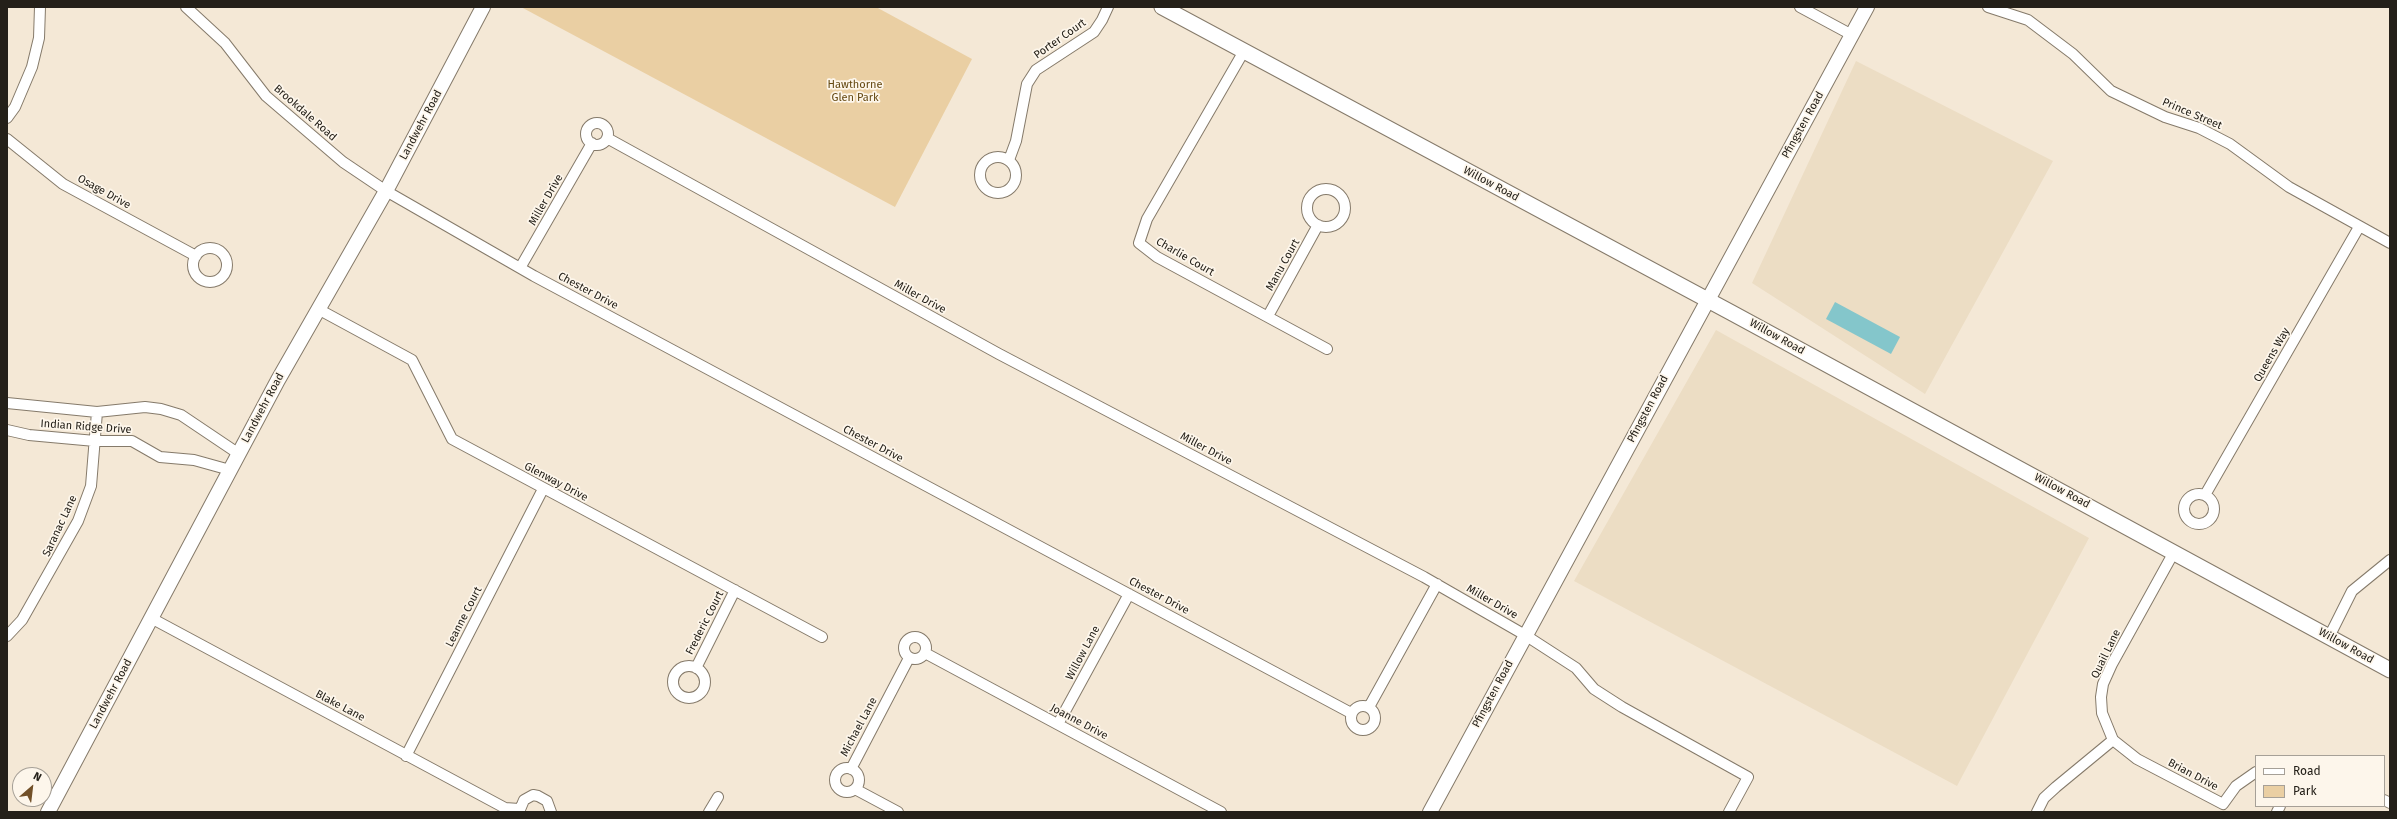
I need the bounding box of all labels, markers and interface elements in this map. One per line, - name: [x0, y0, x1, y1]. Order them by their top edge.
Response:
- street label: Porter Court: [1031, 16, 1089, 62]
- park label: Hawthorne Glen Park: [828, 78, 882, 104]
- street label: Brookdale Road: [271, 82, 339, 144]
- street label: Landwehr Road: [397, 88, 445, 162]
- street label: Pfingsten Road: [1779, 89, 1827, 161]
- street label: Prince Street: [2160, 95, 2224, 133]
- street label: Willow Road: [1461, 164, 1521, 204]
- street label: Osage Drive: [75, 172, 133, 212]
- street label: Miller Drive: [526, 172, 566, 228]
- street label: Charlie Court: [1154, 235, 1216, 279]
- street label: Manu Court: [1263, 237, 1303, 293]
- street label: Chester Drive: [556, 270, 620, 312]
- street label: Miller Drive: [892, 277, 948, 317]
- street label: Willow Road: [1747, 316, 1807, 358]
- street label: Queens Way: [2251, 326, 2293, 384]
- street label: Landwehr Road: [239, 371, 287, 445]
- street label: Pfingsten Road: [1625, 373, 1671, 445]
- street label: Indian Ridge Drive: [40, 417, 132, 437]
- street label: Chester Drive: [841, 423, 905, 465]
- street label: Miller Drive: [1178, 430, 1234, 468]
- street label: Glenway Drive: [522, 460, 590, 504]
- street label: Willow Road: [2032, 471, 2092, 511]
- street label: Saranac Lane: [40, 493, 80, 559]
- street label: Chester Drive: [1127, 575, 1191, 617]
- street label: Miller Drive: [1464, 582, 1520, 622]
- street label: Leanne Court: [443, 585, 485, 649]
- street label: Frederic Court: [683, 589, 727, 657]
- street label: Willow Lane: [1063, 624, 1103, 682]
- street label: Willow Road: [2316, 625, 2376, 667]
- street label: Quail Lane: [2088, 627, 2124, 681]
- street label: Landwehr Road: [87, 657, 135, 731]
- street label: Pfingsten Road: [1470, 658, 1516, 730]
- street label: Blake Lane: [313, 687, 367, 725]
- street label: Michael Lane: [838, 695, 880, 759]
- street label: Joanne Drive: [1048, 701, 1110, 743]
- legend: [2255, 755, 2385, 807]
- street label: Brian Drive: [2166, 756, 2220, 794]
- text: Road: [2293, 764, 2321, 778]
- north arrow: [12, 767, 52, 807]
- text: N: [31, 769, 44, 784]
- text: Park: [2293, 784, 2317, 798]

